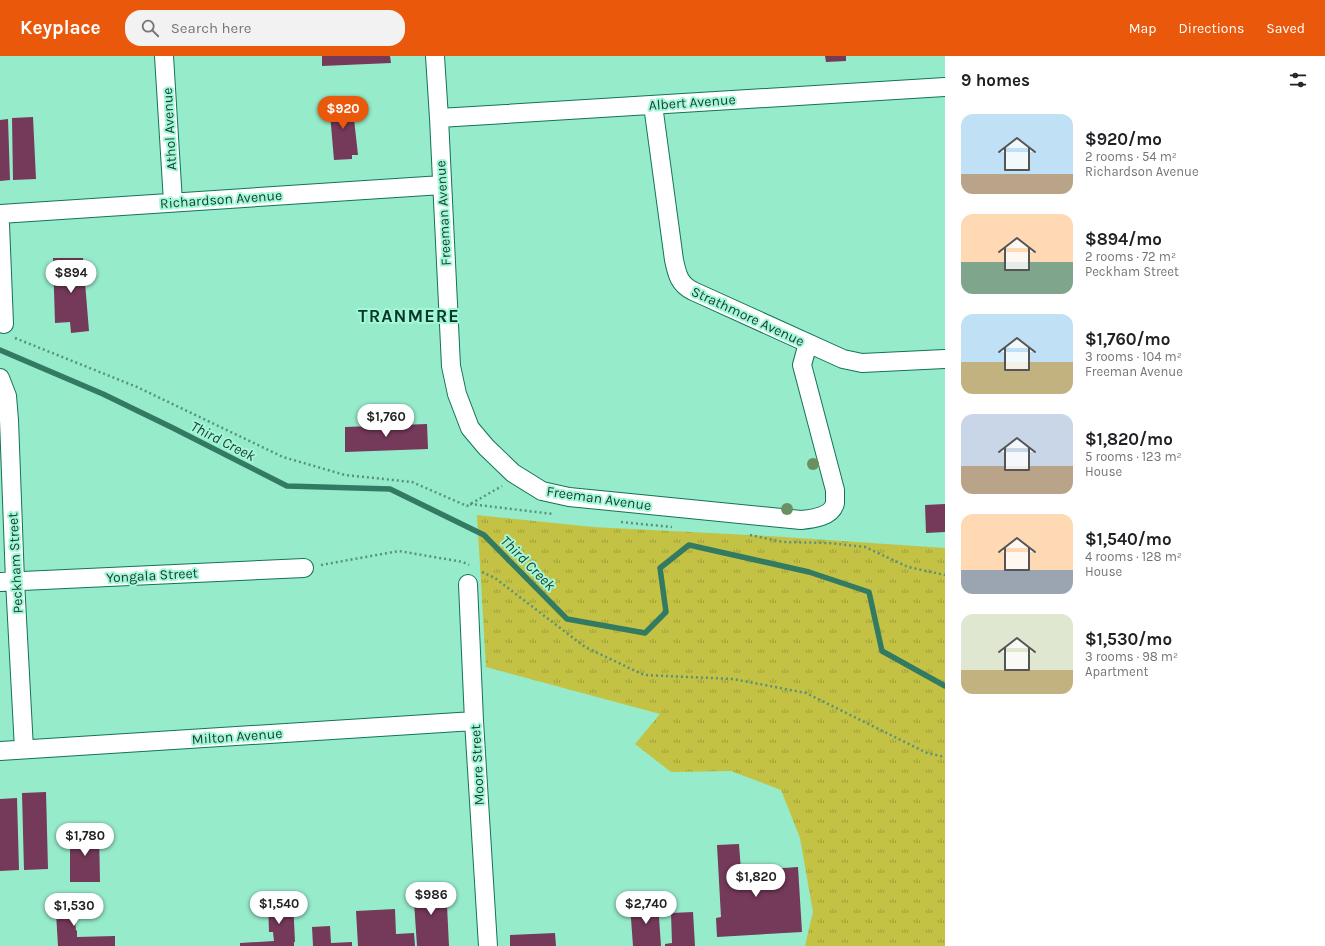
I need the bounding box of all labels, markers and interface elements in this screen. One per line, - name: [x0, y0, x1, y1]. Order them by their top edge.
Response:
- search box: [125, 10, 405, 46]
- text: Keyplace: [20, 17, 101, 39]
- icon: search: [139, 17, 161, 39]
- text: Search here: [171, 19, 251, 37]
- text: Map: [1129, 20, 1157, 37]
- text: Directions: [1179, 20, 1244, 37]
- text: Saved: [1266, 20, 1305, 37]
- icon: filters: [1287, 69, 1309, 91]
- text: 9 homes: [961, 70, 1030, 90]
- street label: Athol Avenue: [159, 87, 180, 171]
- street label: Albert Avenue: [648, 91, 736, 114]
- pin: $920: [319, 96, 367, 130]
- text: $920: [327, 101, 359, 116]
- text: $920/mo: [1085, 129, 1162, 149]
- icon: home: [993, 130, 1041, 178]
- text: 2 rooms · 54 m²: [1085, 149, 1177, 164]
- street label: Freeman Avenue: [432, 160, 455, 266]
- text: Richardson Avenue: [1085, 164, 1199, 179]
- street label: Richardson Avenue: [159, 187, 283, 212]
- text: $894/mo: [1085, 229, 1162, 249]
- icon: home: [993, 230, 1041, 278]
- text: 2 rooms · 72 m²: [1085, 249, 1176, 264]
- pin: $894: [47, 260, 95, 294]
- text: Peckham Street: [1085, 264, 1179, 279]
- text: $894: [54, 265, 88, 280]
- street label: Strathmore Avenue: [689, 283, 807, 350]
- district label: TRANMERE: [358, 305, 460, 327]
- text: $1,760/mo: [1085, 329, 1170, 349]
- icon: home: [993, 330, 1041, 378]
- text: 3 rooms · 104 m²: [1085, 349, 1182, 364]
- text: Freeman Avenue: [1085, 364, 1183, 379]
- pin: $1,760: [353, 404, 419, 438]
- text: $1,760: [366, 409, 406, 424]
- water label: Third Creek: [188, 417, 259, 465]
- text: $1,820/mo: [1085, 429, 1173, 449]
- icon: home: [993, 430, 1041, 478]
- text: 5 rooms · 123 m²: [1085, 449, 1182, 464]
- text: House: [1085, 464, 1122, 479]
- street label: Freeman Avenue: [546, 483, 652, 514]
- street label: Peckham Street: [4, 512, 27, 614]
- text: $1,540/mo: [1085, 529, 1172, 549]
- icon: home: [993, 530, 1041, 578]
- water label: Third Creek: [497, 532, 559, 594]
- text: 4 rooms · 128 m²: [1085, 549, 1182, 564]
- text: House: [1085, 564, 1122, 579]
- street label: Yongala Street: [106, 565, 198, 586]
- text: $1,530/mo: [1085, 629, 1172, 649]
- icon: home: [993, 630, 1041, 678]
- text: 3 rooms · 98 m²: [1085, 649, 1178, 664]
- text: Apartment: [1085, 664, 1148, 679]
- street label: Moore Street: [467, 724, 488, 806]
- street label: Milton Avenue: [191, 725, 283, 748]
- pin: $1,780: [52, 823, 118, 857]
- text: $1,780: [65, 828, 105, 843]
- pin: $1,820: [723, 864, 789, 898]
- text: $1,820: [735, 869, 777, 884]
- pin: $986: [407, 882, 455, 916]
- text: $986: [414, 887, 448, 902]
- pin: $1,540: [246, 891, 312, 925]
- pin: $2,740: [613, 891, 679, 925]
- pin: $1,530: [41, 893, 107, 927]
- text: $1,540: [259, 896, 299, 911]
- text: $2,740: [625, 896, 667, 911]
- text: $1,530: [54, 898, 94, 913]

